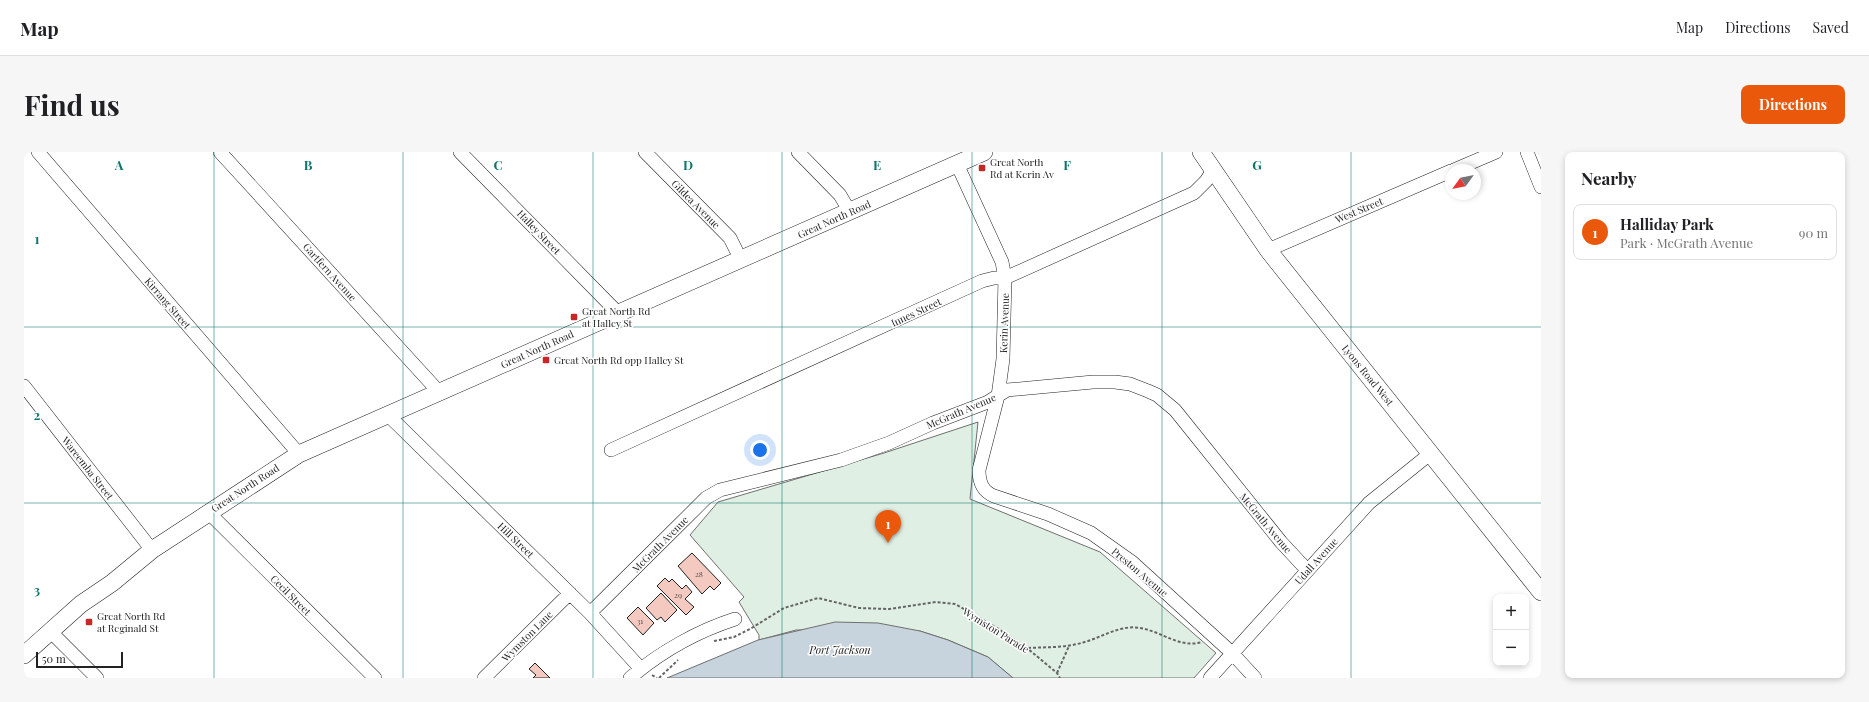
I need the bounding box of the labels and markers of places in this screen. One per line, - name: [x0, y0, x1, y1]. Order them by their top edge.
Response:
- place label: Great North Rd at Kerin Av: [990, 155, 1054, 181]
- marker: Great North Rd at Kerin Av: [977, 163, 987, 173]
- place label: Great North Rd at Halley St: [582, 304, 650, 330]
- marker: Great North Rd at Halley St: [569, 312, 579, 322]
- place label: Great North Rd opp Halley St: [554, 353, 684, 367]
- marker: Great North Rd opp Halley St: [541, 355, 551, 365]
- pin: 1: [875, 510, 901, 543]
- place label: Great North Rd at Reginald St: [97, 609, 165, 635]
- marker: Great North Rd at Reginald St: [84, 617, 94, 627]

